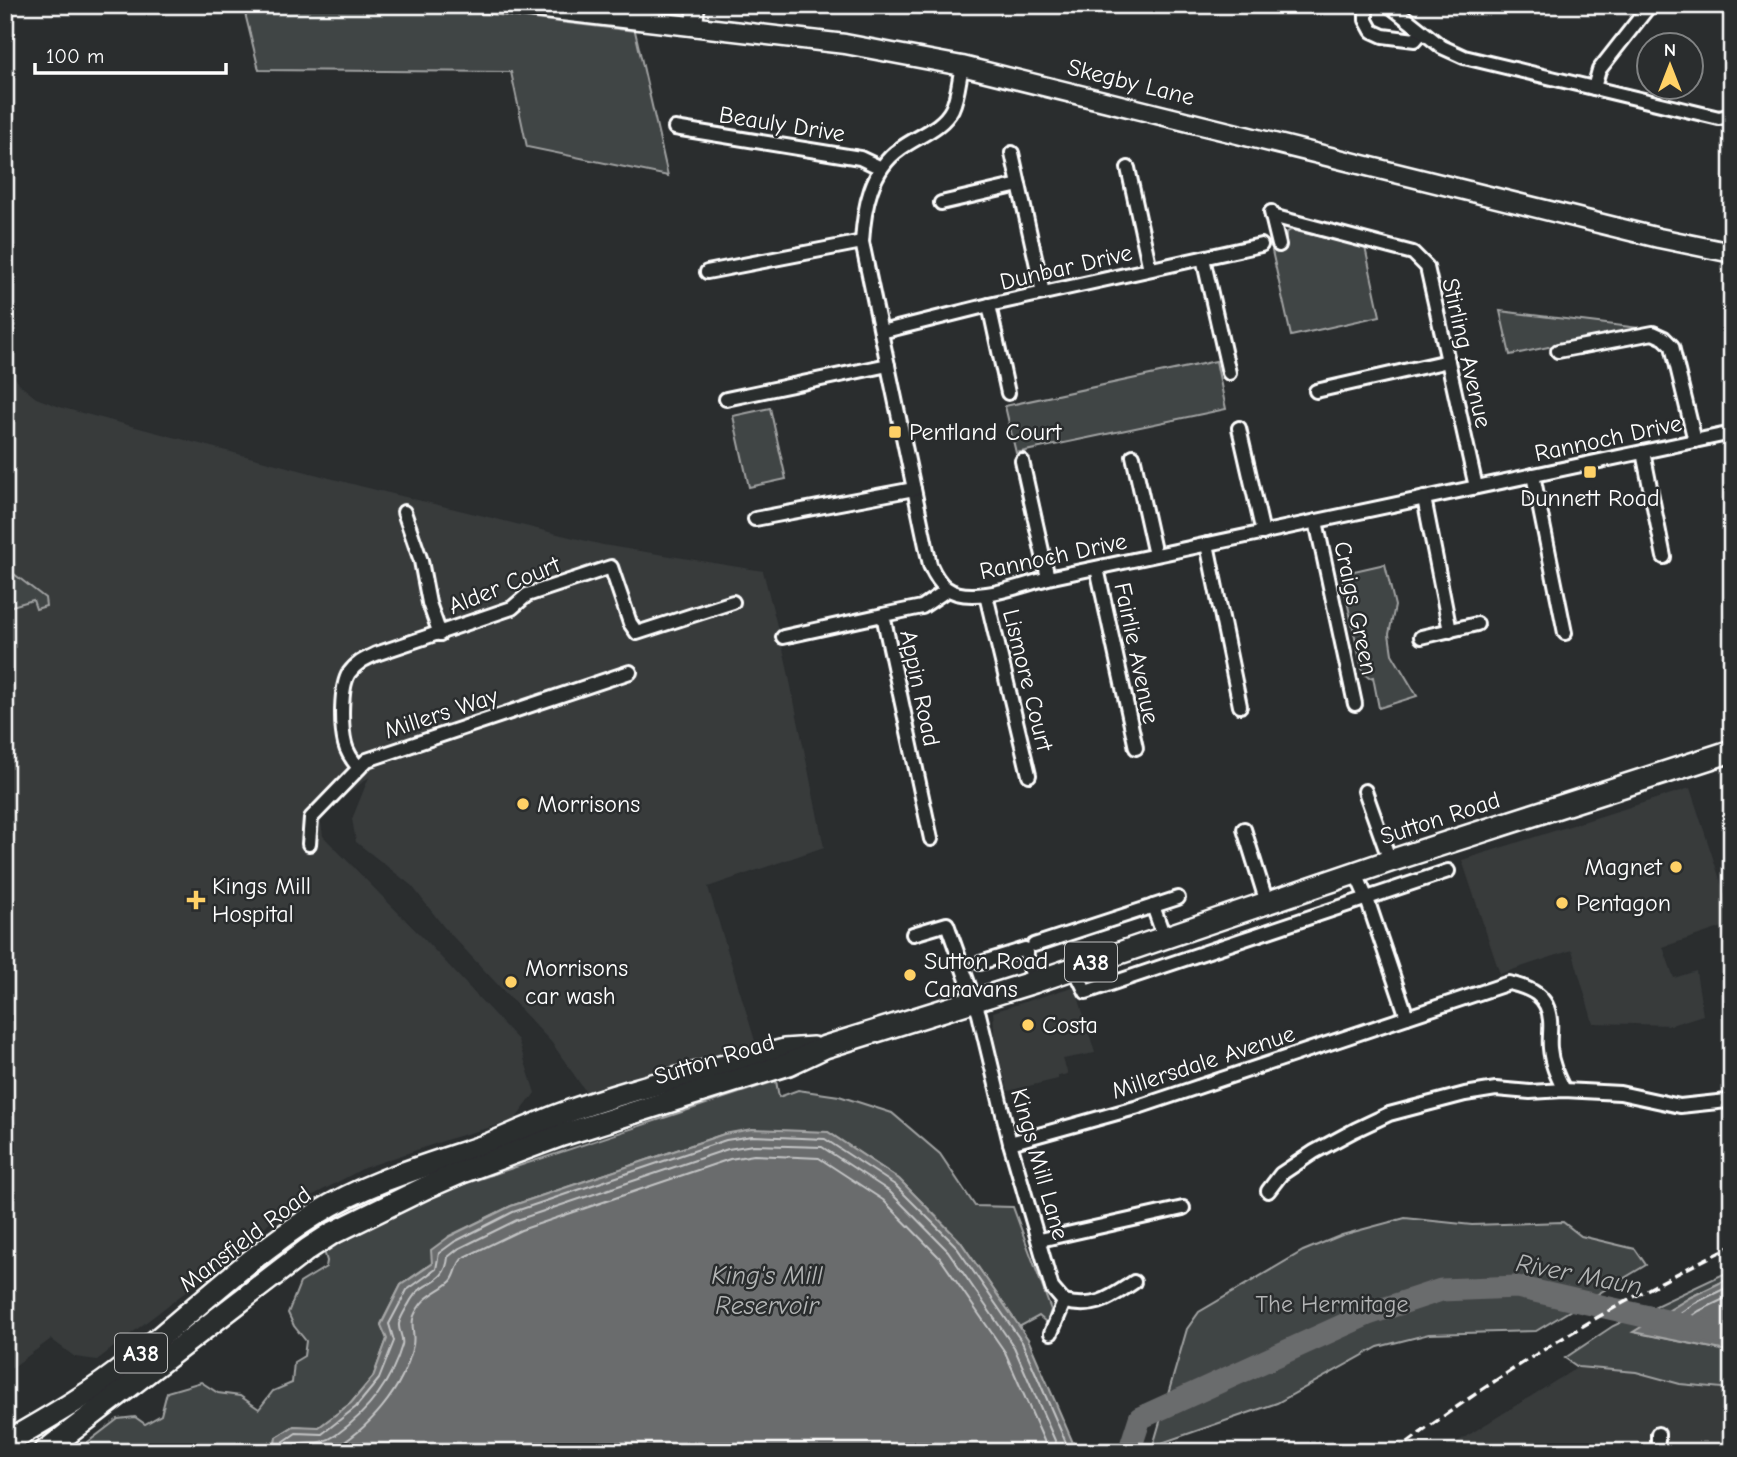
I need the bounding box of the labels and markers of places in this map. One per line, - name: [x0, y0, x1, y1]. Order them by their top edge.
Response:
- place label: Pentland Court: [909, 418, 1062, 446]
- marker: Pentland Court: [887, 424, 903, 440]
- marker: Dunnett Road: [1582, 464, 1598, 480]
- place label: Dunnett Road: [1520, 484, 1660, 512]
- place label: Morrisons: [537, 790, 640, 818]
- marker: Morrisons: [515, 796, 531, 812]
- place label: Magnet: [1585, 853, 1663, 881]
- marker: Magnet: [1668, 859, 1684, 875]
- place label: Kings Mill Hospital: [212, 872, 311, 928]
- place label: Pentagon: [1576, 889, 1671, 917]
- marker: Kings Mill Hospital: [186, 890, 206, 910]
- marker: Pentagon: [1554, 895, 1570, 911]
- place label: Sutton Road Caravans: [924, 947, 1048, 1003]
- place label: Morrisons car wash: [525, 954, 628, 1010]
- marker: Sutton Road Caravans: [902, 967, 918, 983]
- marker: Morrisons car wash: [503, 974, 519, 990]
- place label: Costa: [1042, 1011, 1098, 1039]
- marker: Costa: [1020, 1017, 1036, 1033]

